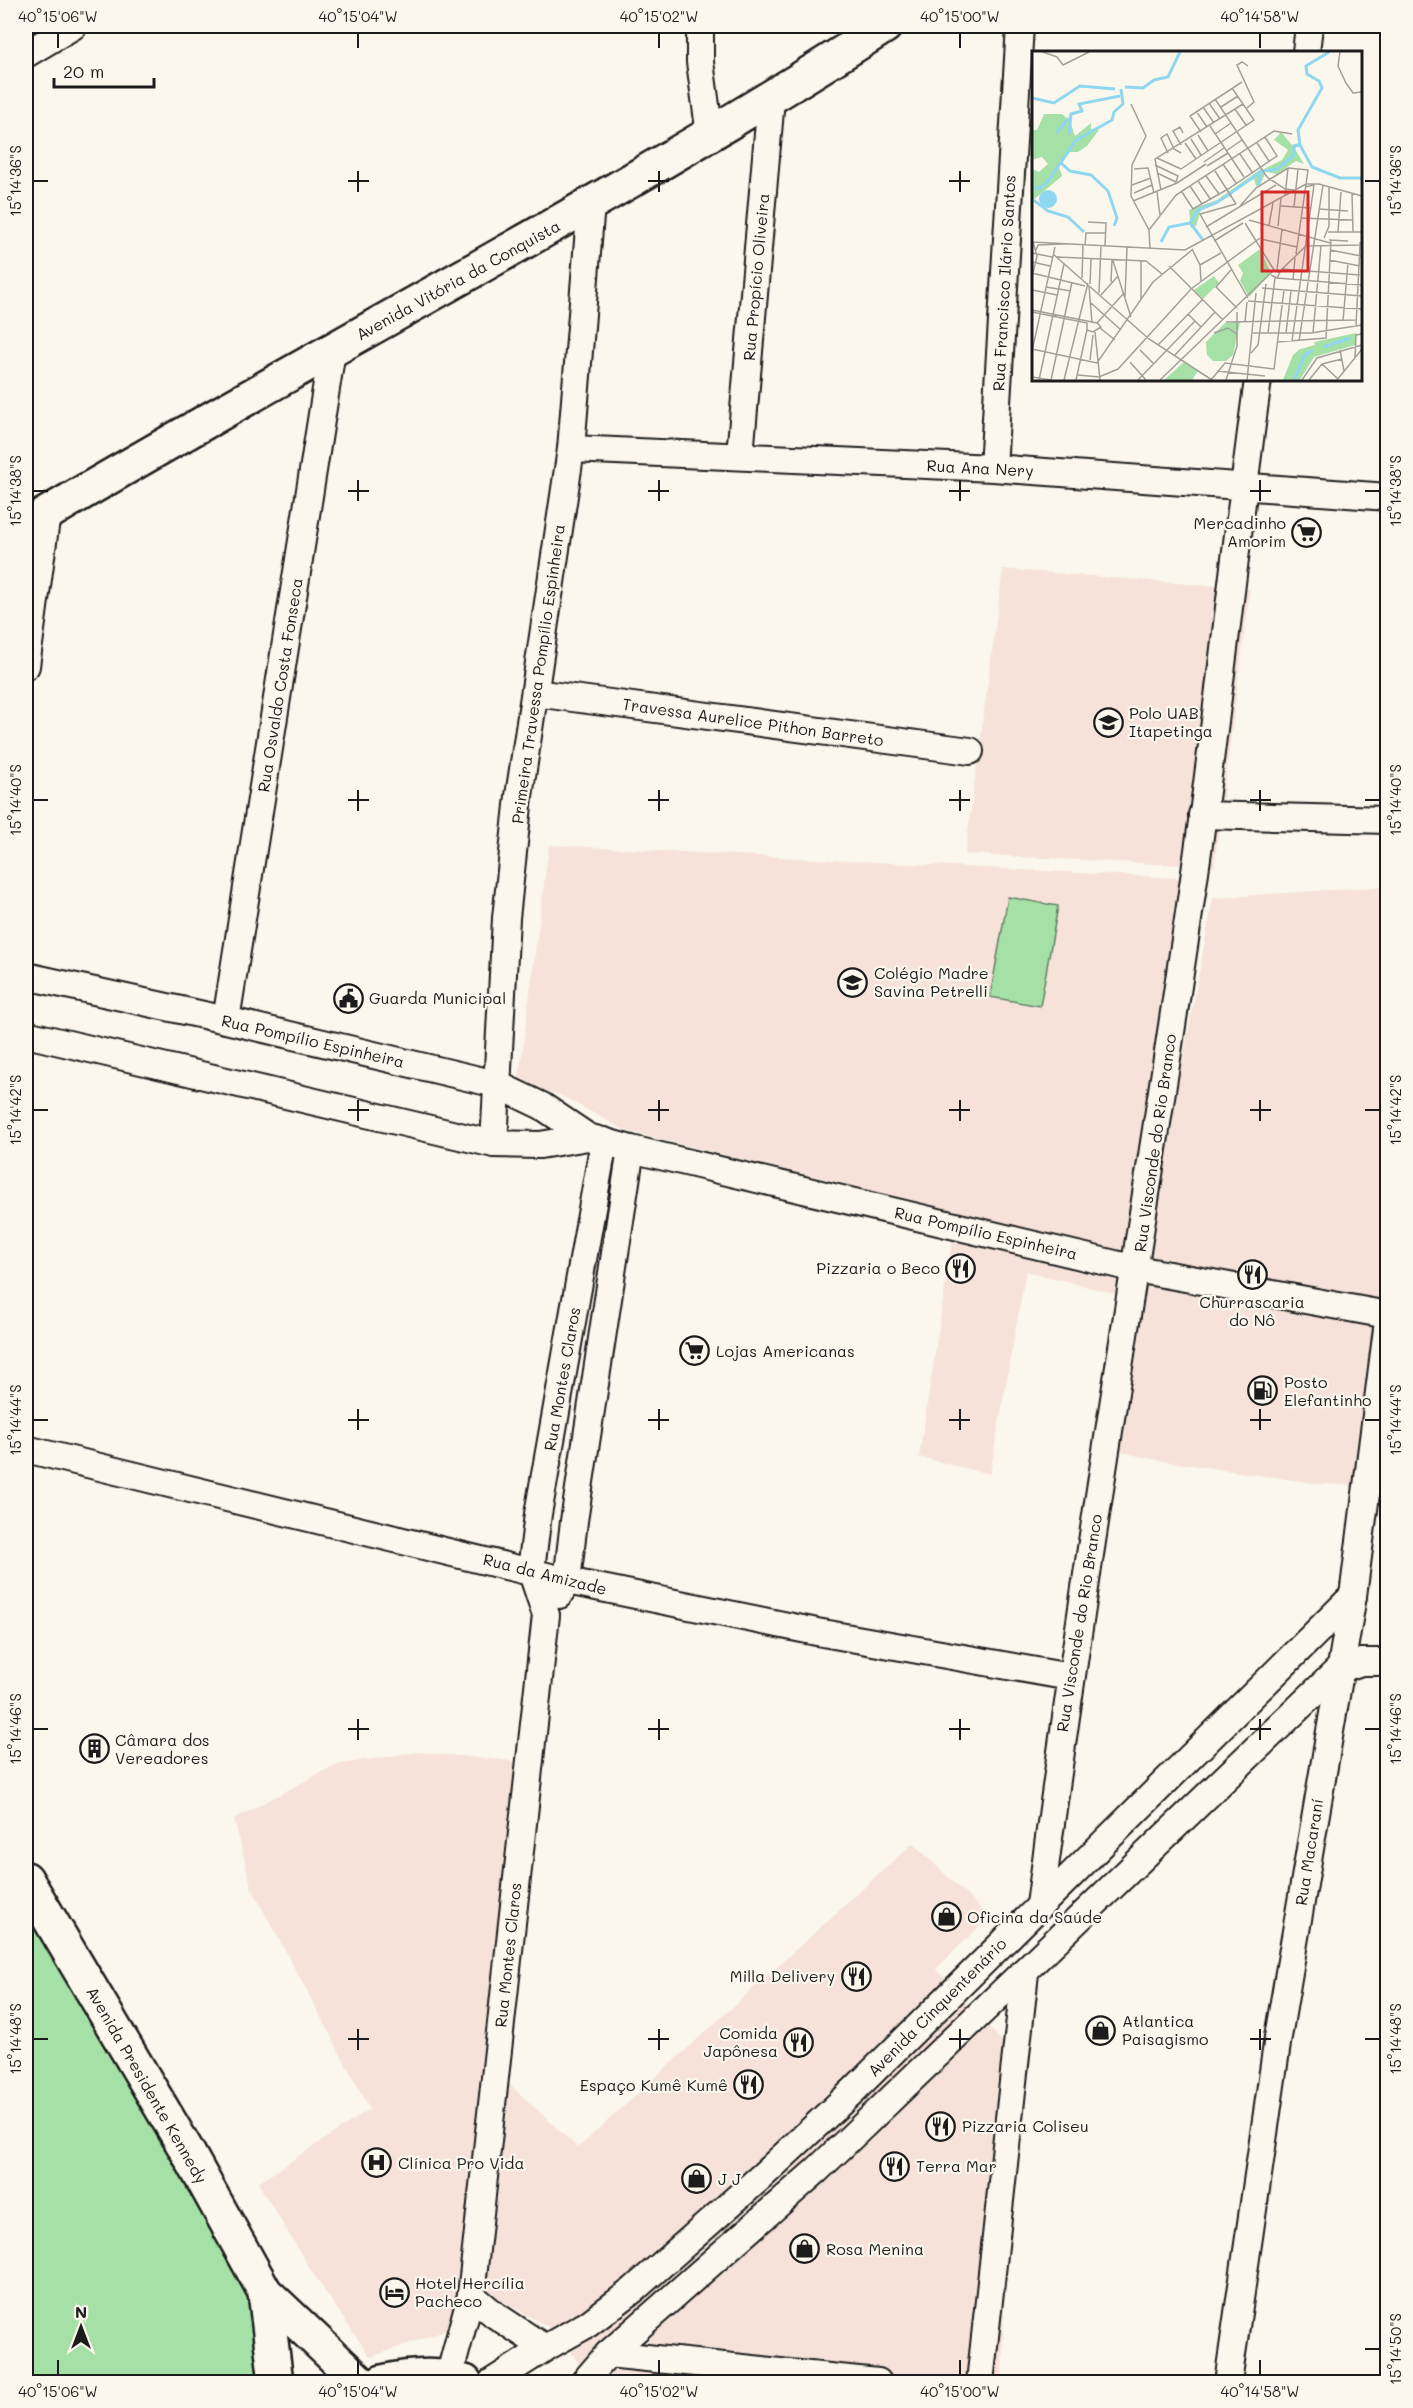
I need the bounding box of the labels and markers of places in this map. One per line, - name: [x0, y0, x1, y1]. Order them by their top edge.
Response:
- place label: Mercadinho Amorim: [1194, 512, 1286, 551]
- supermarket icon: Mercadinho Amorim: [1291, 516, 1323, 548]
- place label: Polo UAB Itapetinga: [1129, 702, 1213, 741]
- school or university icon: Polo UAB Itapetinga: [1092, 706, 1124, 738]
- place label: Colégio Madre Savina Petrelli: [874, 962, 989, 1001]
- school or university icon: Colégio Madre Savina Petrelli: [837, 966, 869, 998]
- public building icon: Guarda Municipal: [332, 982, 364, 1014]
- place label: Guarda Municipal: [369, 987, 506, 1008]
- restaurant icon: Pizzaria o Beco: [945, 1252, 977, 1284]
- place label: Pizzaria o Beco: [816, 1257, 940, 1278]
- restaurant icon: Churrascaria do Nô: [1236, 1258, 1268, 1290]
- place label: Churrascaria do Nô: [1199, 1291, 1305, 1330]
- supermarket icon: Lojas Americanas: [679, 1335, 711, 1367]
- place label: Lojas Americanas: [716, 1340, 855, 1361]
- place label: Posto Elefantinho: [1284, 1371, 1371, 1410]
- fuel station icon: Posto Elefantinho: [1247, 1375, 1279, 1407]
- place label: Câmara dos Vereadores: [115, 1729, 210, 1768]
- building icon: Câmara dos Vereadores: [78, 1733, 110, 1765]
- shop icon: Oficina da Saúde: [930, 1901, 962, 1933]
- place label: Oficina da Saúde: [967, 1906, 1102, 1927]
- restaurant icon: Milla Delivery: [840, 1960, 872, 1992]
- place label: Milla Delivery: [730, 1965, 835, 1986]
- place label: Atlantica Paisagismo: [1122, 2010, 1209, 2049]
- shop icon: Atlantica Paisagismo: [1085, 2014, 1117, 2046]
- place label: Comida Japônesa: [703, 2022, 778, 2061]
- restaurant icon: Comida Japônesa: [783, 2026, 815, 2058]
- restaurant icon: Espaço Kumê Kumê: [733, 2069, 765, 2101]
- place label: Espaço Kumê Kumê: [580, 2074, 728, 2095]
- restaurant icon: Pizzaria Coliseu: [925, 2110, 957, 2142]
- place label: Pizzaria Coliseu: [962, 2115, 1089, 2136]
- hospital icon: Clínica Pro Vida: [361, 2147, 393, 2179]
- restaurant icon: Terra Mar: [879, 2150, 911, 2182]
- place label: Clínica Pro Vida: [398, 2152, 524, 2173]
- place label: Terra Mar: [916, 2155, 997, 2176]
- shop icon: J J: [681, 2163, 713, 2195]
- place label: J J: [718, 2168, 741, 2189]
- shop icon: Rosa Menina: [789, 2233, 821, 2265]
- place label: Rosa Menina: [826, 2238, 924, 2259]
- place label: Hotel Hercília Pacheco: [415, 2272, 525, 2311]
- hotel icon: Hotel Hercília Pacheco: [378, 2276, 410, 2308]

